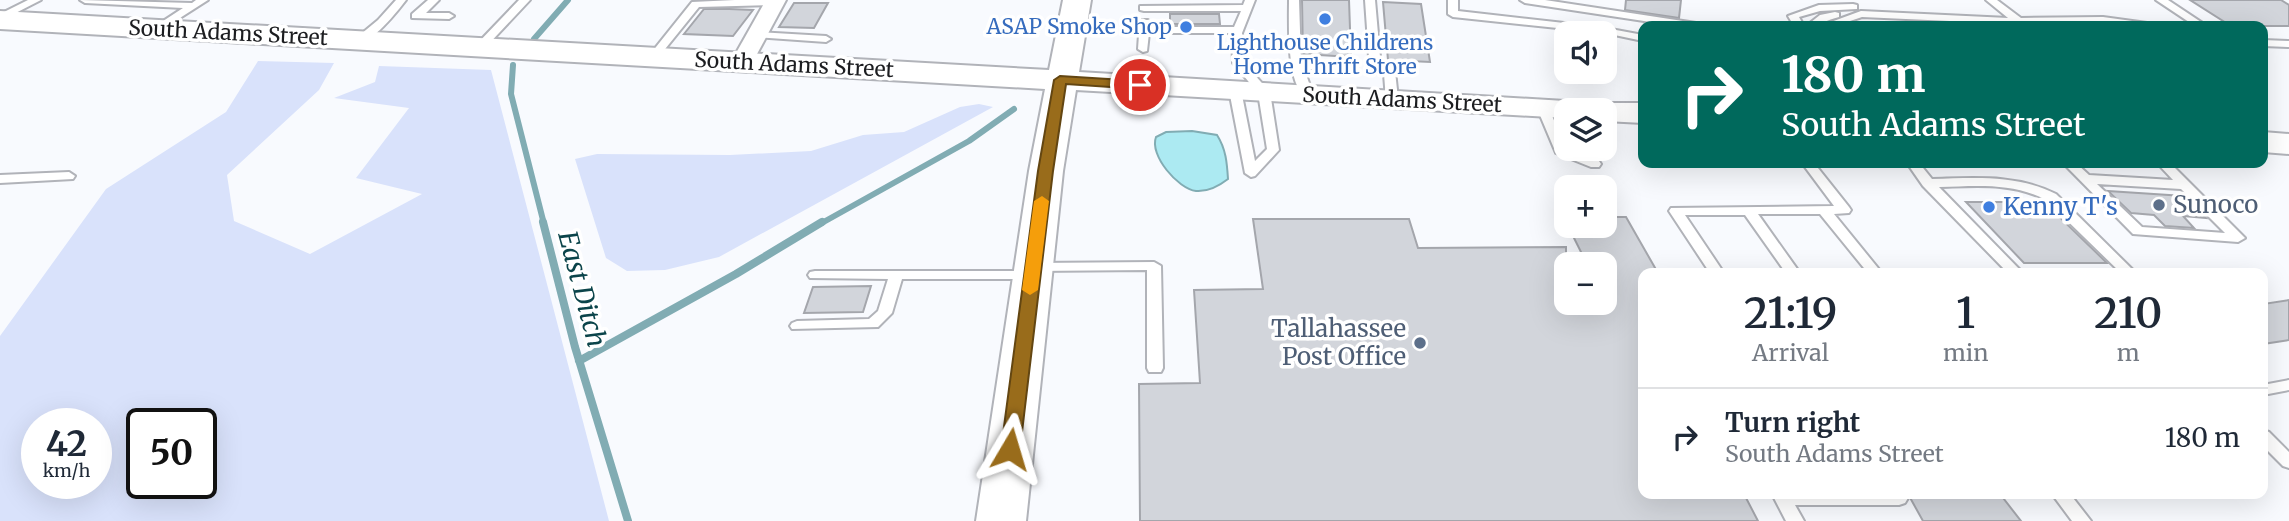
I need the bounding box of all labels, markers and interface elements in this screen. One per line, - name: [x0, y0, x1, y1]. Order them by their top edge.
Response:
- marker: Lighthouse Childrens Home Thrift Store: [1317, 11, 1333, 27]
- place label: ASAP Smoke Shop: [986, 13, 1172, 40]
- street label: South Adams Street: [128, 14, 328, 51]
- marker: ASAP Smoke Shop: [1178, 19, 1194, 35]
- map controls: [1554, 21, 1617, 315]
- button: sound: [1554, 21, 1617, 84]
- place label: Lighthouse Childrens Home Thrift Store: [1217, 29, 1433, 80]
- text: 180 m: [1781, 44, 1926, 105]
- street label: South Adams Street: [694, 46, 894, 83]
- icon: right: [1666, 49, 1757, 140]
- pin: [1110, 55, 1170, 115]
- icon: arrive: [1121, 66, 1159, 104]
- street label: South Adams Street: [1302, 81, 1502, 118]
- button: layers: [1554, 98, 1617, 161]
- text: South Adams Street: [1781, 105, 2085, 145]
- button: +: [1554, 175, 1617, 238]
- place label: Sunoco: [2173, 189, 2258, 220]
- place label: Kenny T's: [2003, 191, 2118, 222]
- marker: Sunoco: [2151, 197, 2167, 213]
- marker: Kenny T's: [1981, 199, 1997, 215]
- water label: East Ditch: [551, 227, 614, 351]
- button: −: [1554, 252, 1617, 315]
- text: 21:19: [1744, 287, 1837, 339]
- text: 1: [1956, 287, 1975, 339]
- text: 210: [2094, 287, 2162, 339]
- place label: Tallahassee Post Office: [1271, 313, 1406, 372]
- marker: Tallahassee Post Office: [1412, 335, 1428, 351]
- text: Arrival: [1752, 338, 1829, 367]
- text: min: [1943, 338, 1988, 367]
- text: m: [2117, 338, 2140, 367]
- text: Turn right: [1725, 406, 1860, 439]
- speed limit sign: 50: [126, 408, 217, 499]
- position arrow: [973, 412, 1047, 486]
- icon: right: [1666, 418, 1704, 456]
- text: 180 m: [2165, 421, 2240, 454]
- text: 42: [46, 422, 87, 466]
- text: South Adams Street: [1725, 439, 1944, 468]
- text: km/h: [43, 459, 90, 482]

